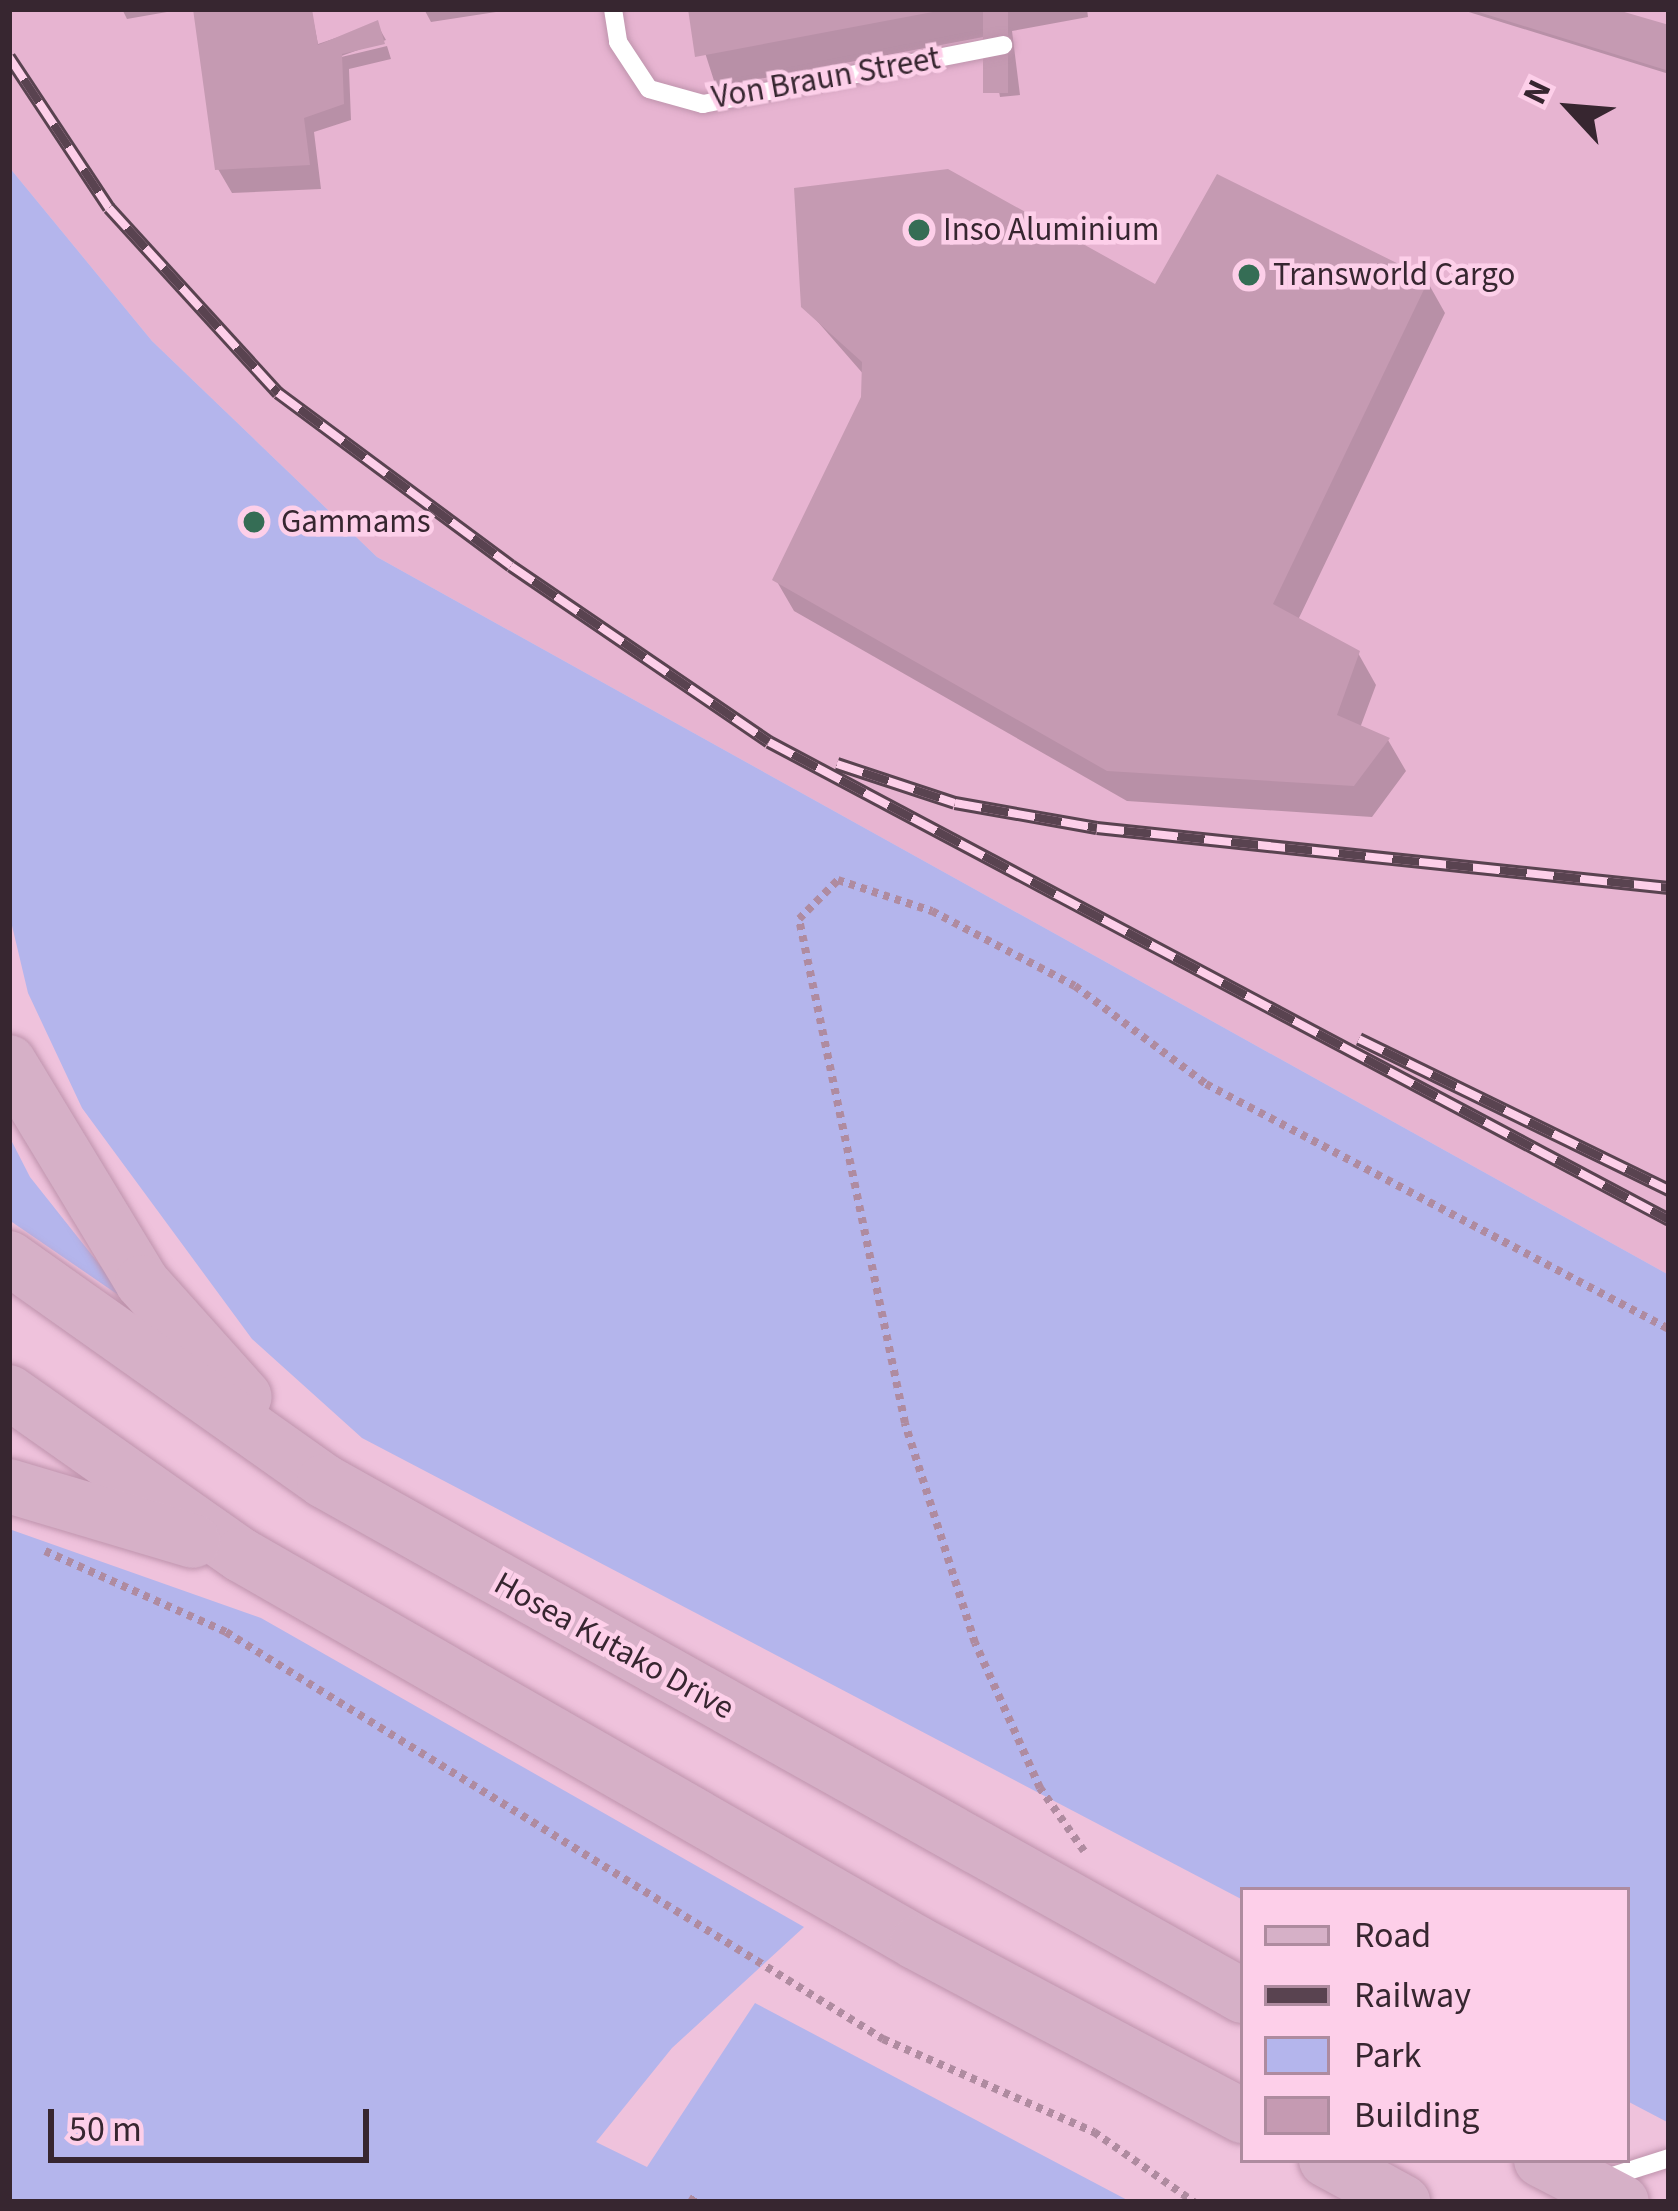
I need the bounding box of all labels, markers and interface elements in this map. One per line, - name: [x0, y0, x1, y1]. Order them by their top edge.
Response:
- street label: Von Braun Street: [709, 38, 943, 118]
- north arrow: [1510, 48, 1630, 168]
- text: N: [1511, 72, 1563, 112]
- place label: Inso Aluminium: [943, 210, 1159, 250]
- marker: Inso Aluminium: [906, 217, 932, 243]
- place label: Transworld Cargo: [1273, 255, 1515, 295]
- marker: Transworld Cargo: [1236, 262, 1262, 288]
- place label: Gammams: [281, 502, 431, 542]
- marker: Gammams: [238, 506, 270, 538]
- street label: Hosea Kutako Drive: [487, 1564, 741, 1728]
- legend: [1240, 1887, 1630, 2163]
- text: Road: [1354, 1910, 1431, 1961]
- text: Railway: [1354, 1970, 1471, 2021]
- text: Park: [1354, 2030, 1421, 2081]
- scale bar: [54, 2085, 375, 2159]
- text: Building: [1354, 2090, 1479, 2141]
- text: 50 m: [69, 2104, 142, 2155]

